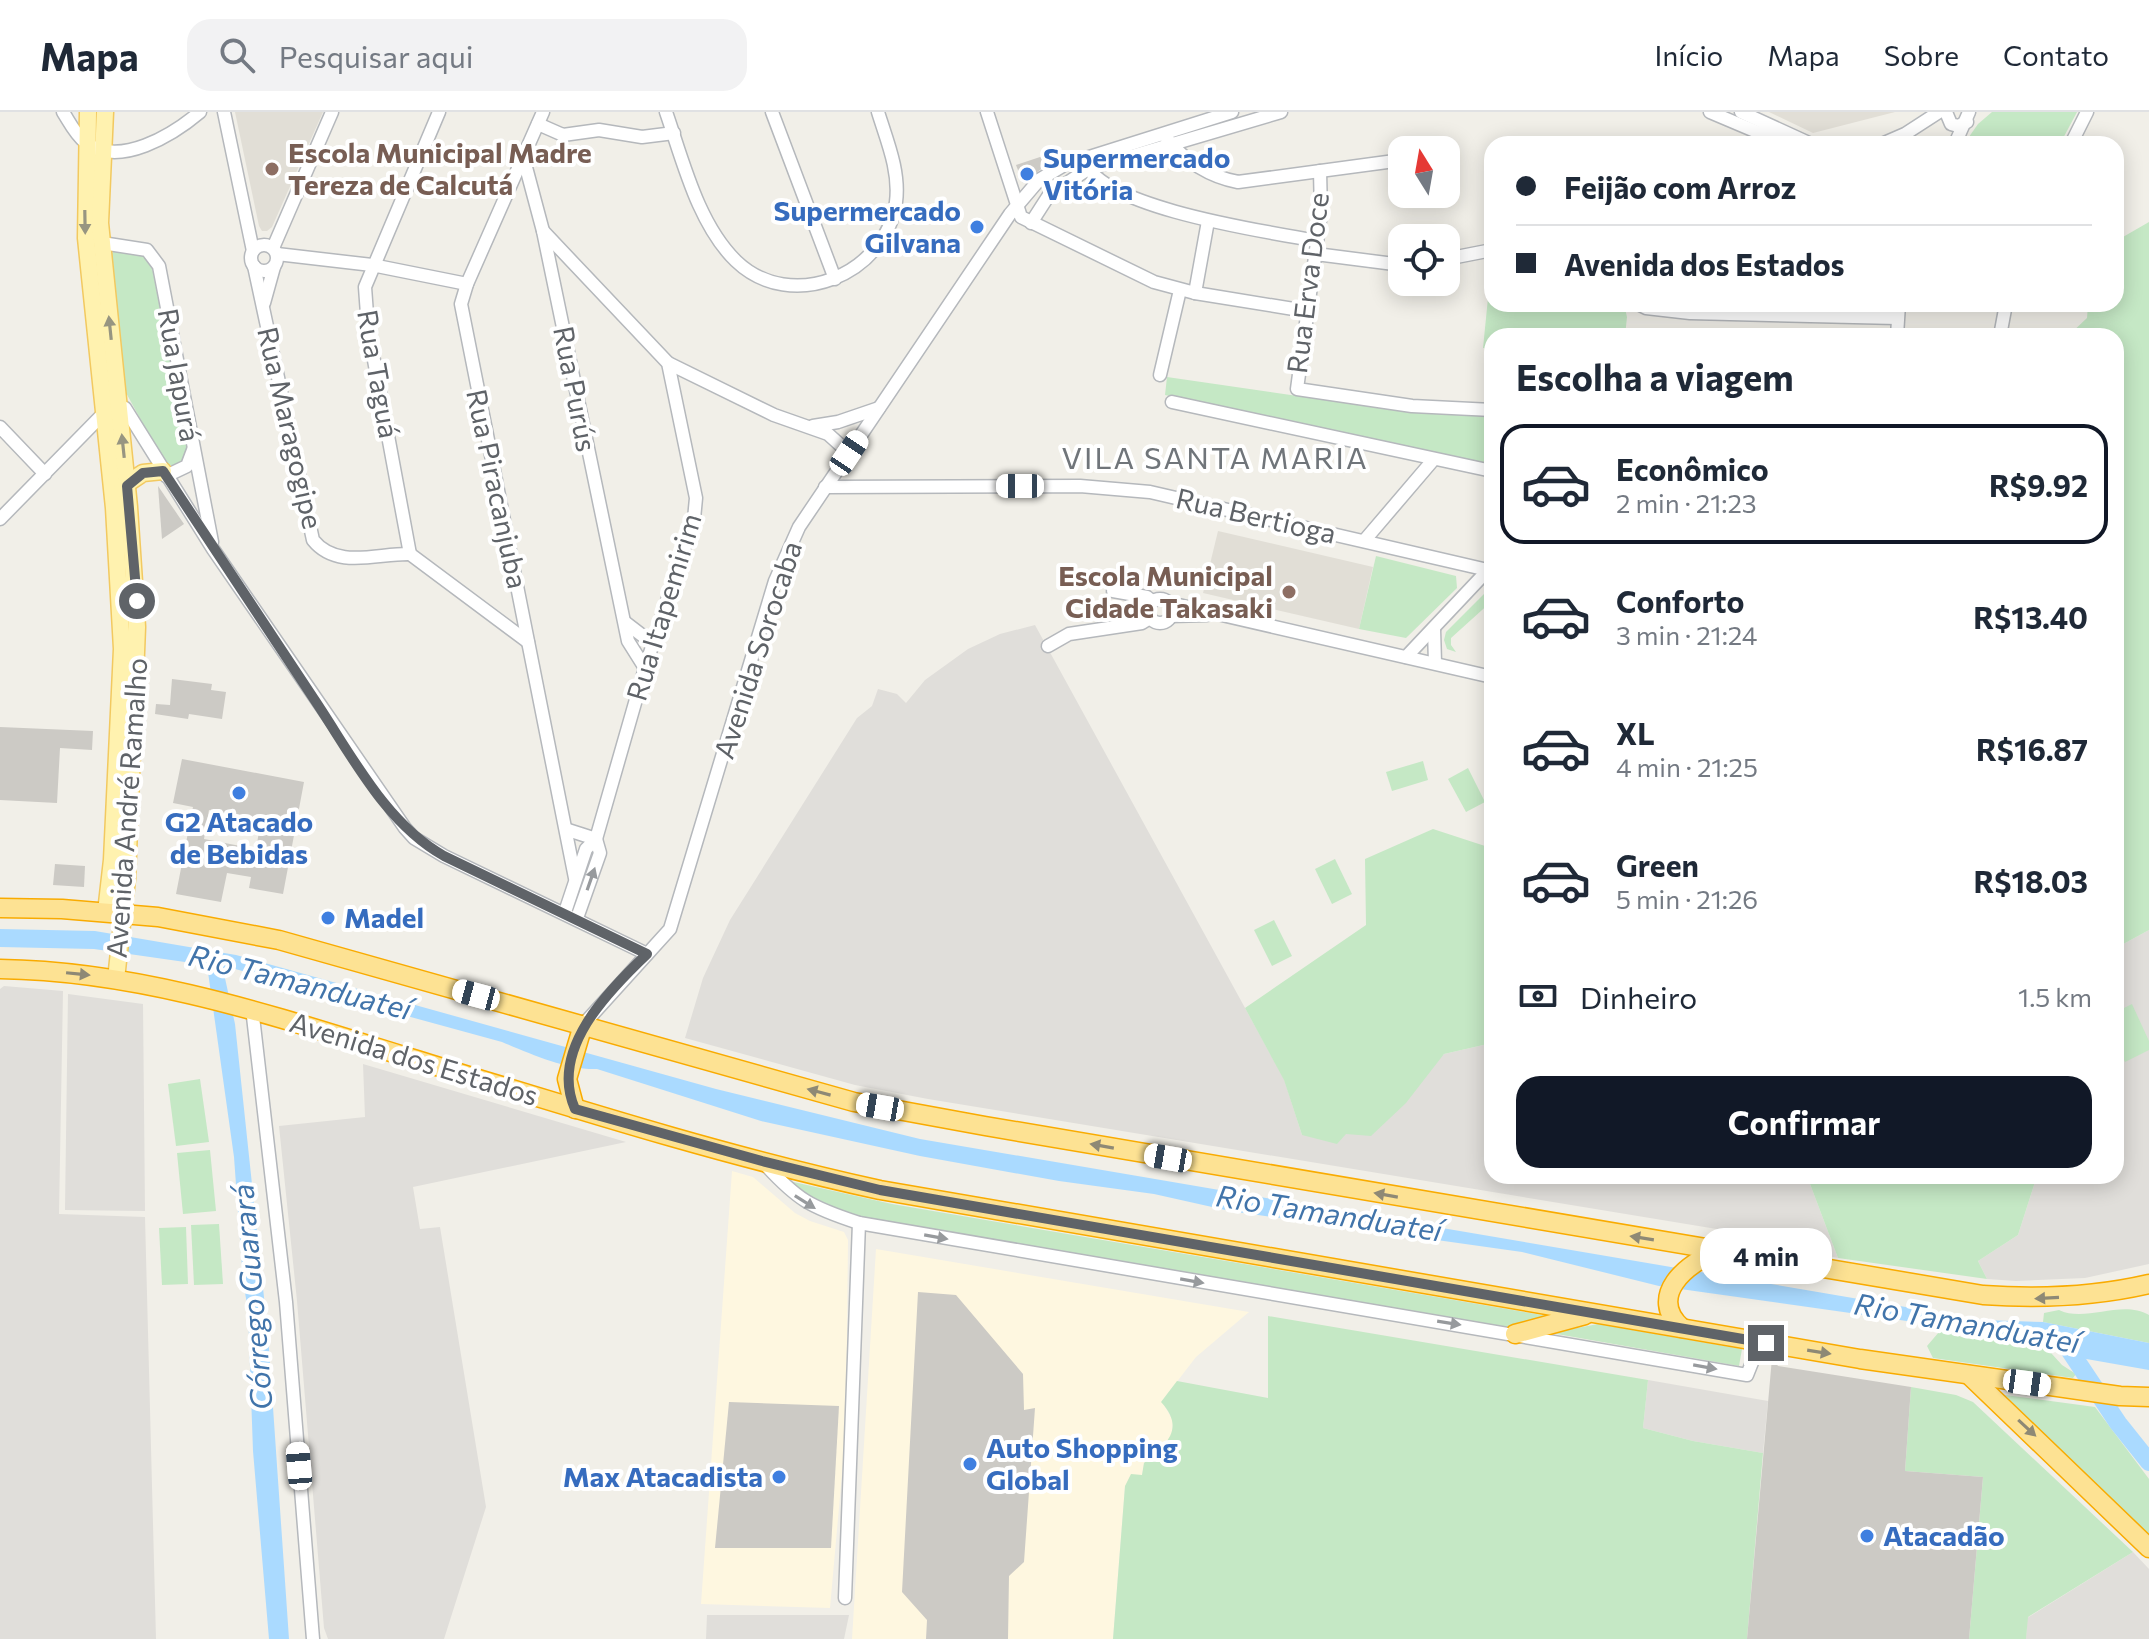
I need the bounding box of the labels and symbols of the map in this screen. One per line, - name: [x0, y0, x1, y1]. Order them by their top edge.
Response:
- place label: Escola Municipal Madre Tereza de Calcutá: [288, 135, 592, 201]
- north arrow: [1388, 136, 1460, 208]
- place label: Supermercado Vitória: [1043, 140, 1230, 206]
- marker: Escola Municipal Madre Tereza de Calcutá: [263, 160, 281, 178]
- marker: Supermercado Vitória: [1018, 165, 1036, 183]
- street label: Rua Erva Doce: [1279, 190, 1335, 375]
- place label: Supermercado Gilvana: [774, 193, 961, 259]
- one-way arrow: [79, 210, 91, 235]
- marker: Supermercado Gilvana: [968, 218, 986, 236]
- street label: Rua Japurá: [152, 306, 208, 444]
- street label: Rua Taguá: [351, 307, 407, 441]
- one-way arrow: [104, 315, 117, 340]
- street label: Rua Maragogipe: [251, 323, 331, 532]
- street label: Rua Purús: [547, 323, 605, 454]
- street label: Rua Piracanjuba: [460, 386, 536, 592]
- car: [826, 426, 872, 480]
- one-way arrow: [116, 433, 129, 458]
- district label: VILA SANTA MARIA: [1061, 438, 1369, 475]
- car: [996, 474, 1044, 498]
- street label: Rua Bertioga: [1173, 480, 1340, 550]
- street label: Rua Itapemirim: [618, 509, 708, 704]
- street label: Avenida Sorocaba: [706, 537, 808, 763]
- place label: Escola Municipal Cidade Takasaki: [1058, 558, 1273, 624]
- route start: [119, 583, 155, 619]
- marker: Escola Municipal Cidade Takasaki: [1280, 583, 1298, 601]
- street label: Avenida André Ramalho: [99, 657, 153, 959]
- marker: G2 Atacado de Bebidas: [230, 784, 248, 802]
- place label: G2 Atacado de Bebidas: [165, 804, 313, 870]
- one-way arrow: [585, 867, 598, 891]
- place label: Madel: [344, 900, 424, 934]
- marker: Madel: [319, 909, 337, 927]
- water label: Rio Tamanduateí: [185, 935, 420, 1027]
- one-way arrow: [66, 968, 91, 981]
- car: [450, 977, 502, 1013]
- street label: Avenida dos Estados: [286, 1004, 542, 1112]
- one-way arrow: [807, 1085, 831, 1098]
- car: [854, 1091, 906, 1123]
- one-way arrow: [1089, 1140, 1114, 1152]
- car: [1142, 1142, 1194, 1174]
- water label: Rio Tamanduateí: [1214, 1175, 1449, 1248]
- water label: Córrego Guarará: [222, 1182, 279, 1412]
- one-way arrow: [1373, 1189, 1398, 1201]
- one-way arrow: [794, 1194, 815, 1209]
- callout: 4 min: [1700, 1227, 1832, 1283]
- one-way arrow: [924, 1231, 949, 1243]
- one-way arrow: [1629, 1231, 1654, 1244]
- one-way arrow: [1180, 1275, 1205, 1287]
- water label: Rio Tamanduateí: [1852, 1284, 2087, 1360]
- one-way arrow: [2034, 1292, 2059, 1305]
- one-way arrow: [1437, 1318, 1462, 1330]
- route end: [1748, 1325, 1784, 1361]
- one-way arrow: [1807, 1346, 1832, 1358]
- one-way arrow: [1693, 1362, 1718, 1374]
- car: [2002, 1368, 2052, 1398]
- one-way arrow: [2017, 1419, 2036, 1437]
- place label: Auto Shopping Global: [986, 1430, 1178, 1496]
- car: [285, 1441, 313, 1491]
- marker: Auto Shopping Global: [961, 1455, 979, 1473]
- place label: Max Atacadista: [563, 1459, 763, 1493]
- marker: Max Atacadista: [770, 1468, 788, 1486]
- place label: Atacadão: [1883, 1518, 2005, 1552]
- marker: Atacadão: [1858, 1527, 1876, 1545]

